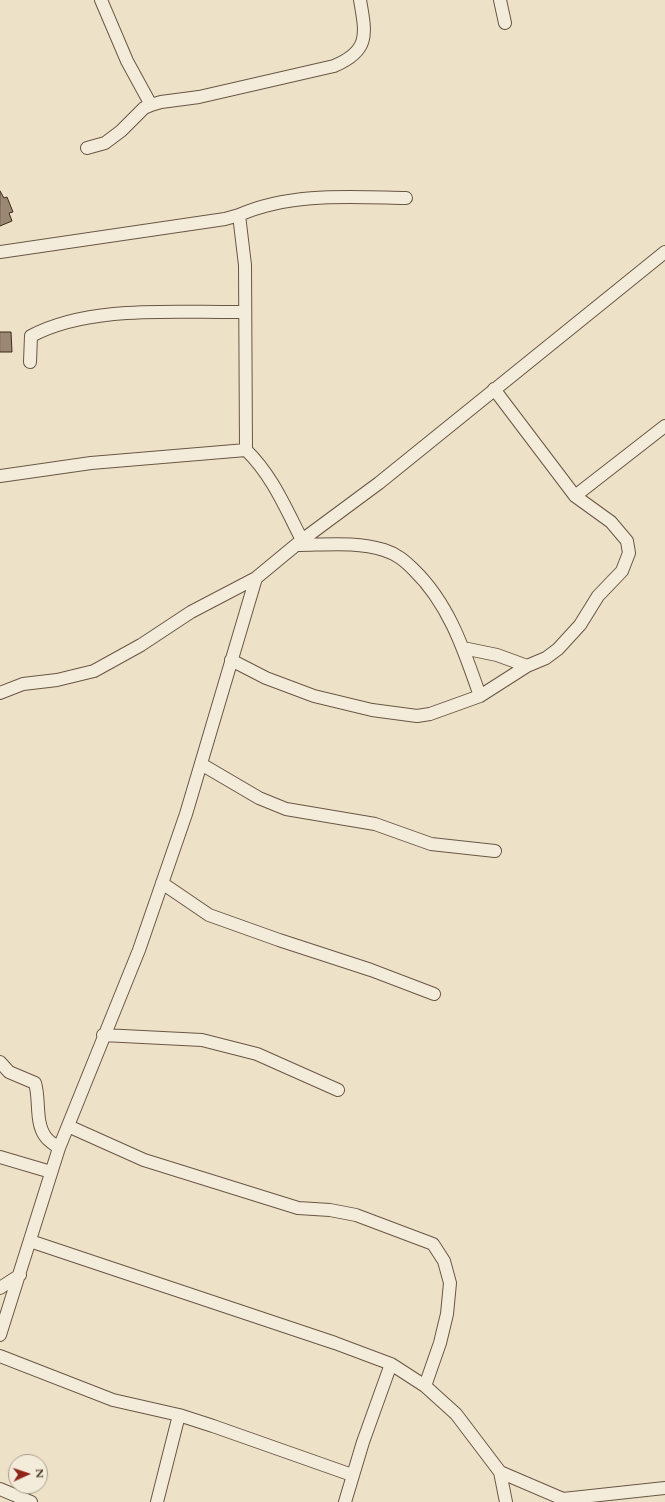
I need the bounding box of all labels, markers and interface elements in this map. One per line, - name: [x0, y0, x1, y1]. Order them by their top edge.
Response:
- north arrow: [8, 1454, 48, 1494]
- text: N: [32, 1468, 47, 1479]

